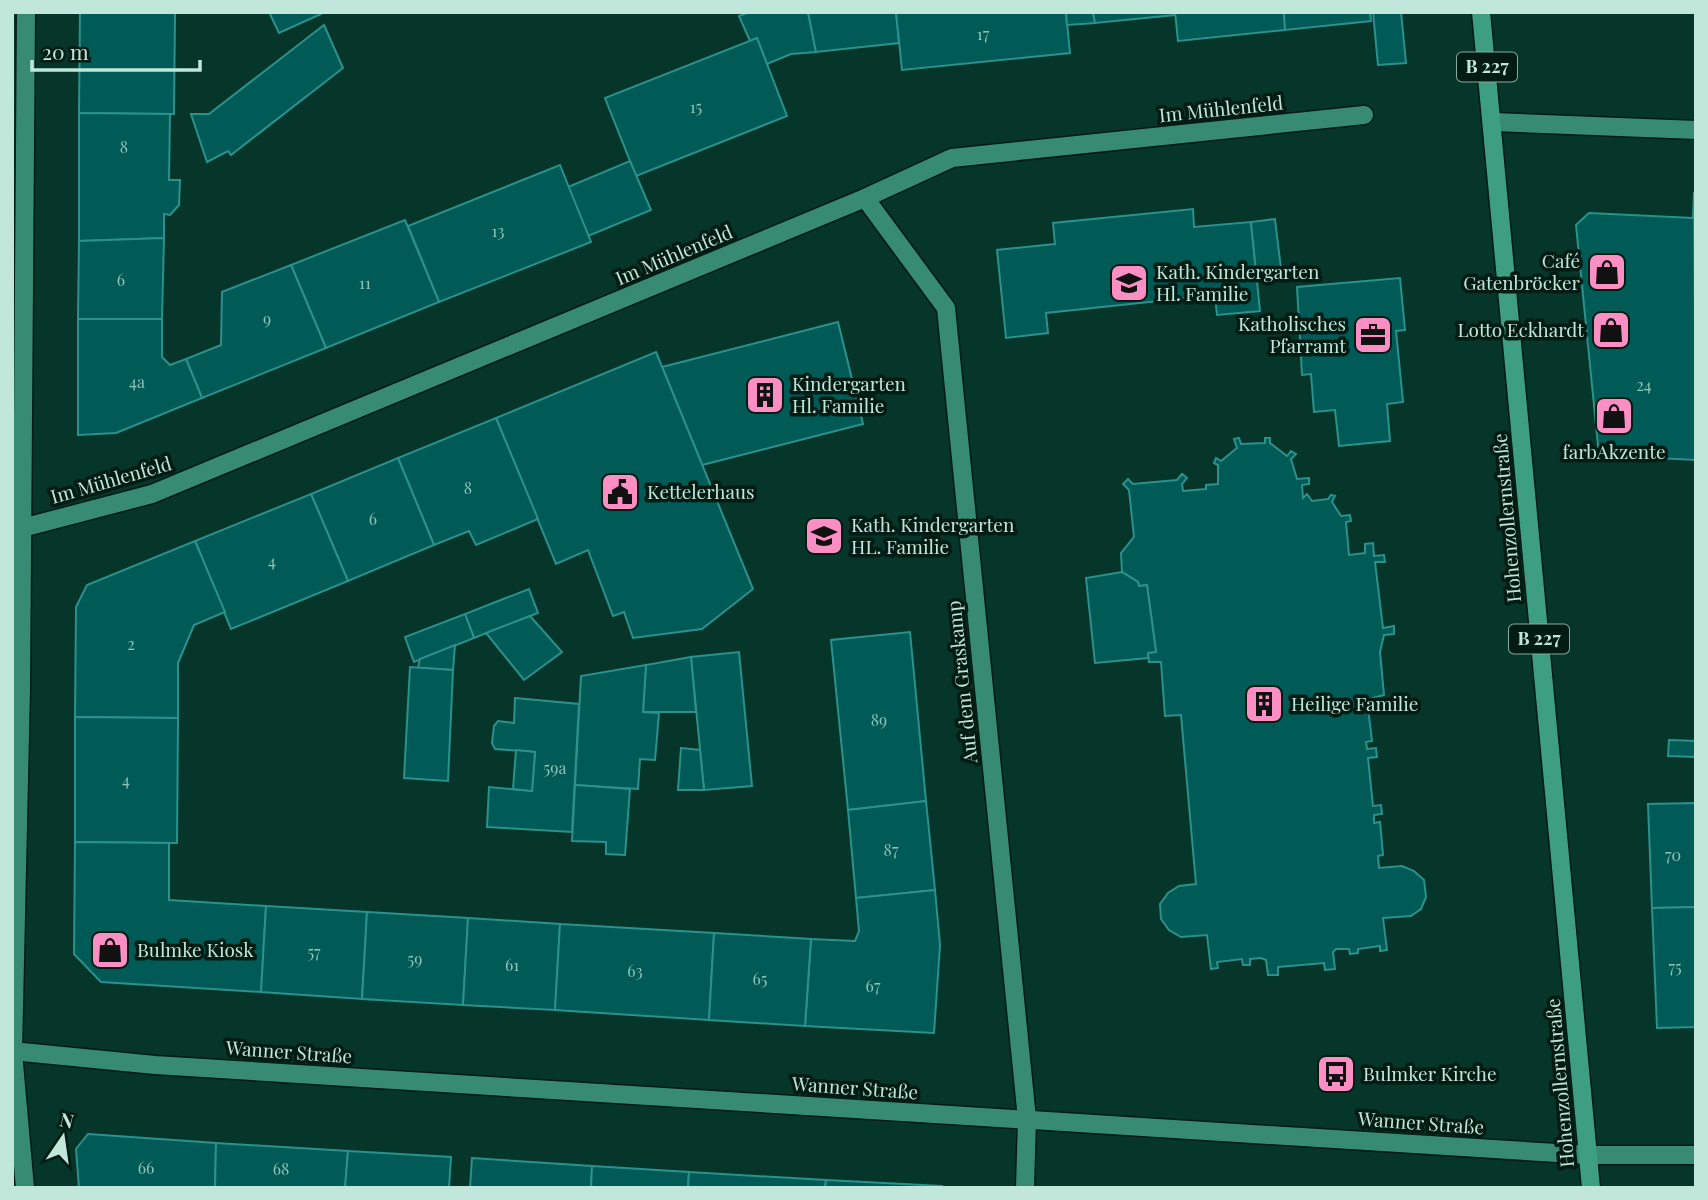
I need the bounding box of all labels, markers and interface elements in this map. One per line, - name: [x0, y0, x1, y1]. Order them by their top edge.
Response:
- house number: 17: [977, 23, 990, 44]
- scale bar: [32, 28, 200, 72]
- text: 20 m: [42, 37, 89, 65]
- road number: B 227: [1457, 52, 1517, 82]
- street label: Im Mühlenfeld: [1158, 89, 1284, 127]
- house number: 15: [690, 96, 702, 117]
- house number: 8: [120, 136, 128, 157]
- street label: Im Mühlenfeld: [611, 218, 736, 290]
- house number: 13: [492, 220, 504, 241]
- place label: Café Gatenbröcker: [1463, 247, 1581, 295]
- shop icon: Café Gatenbröcker: [1586, 251, 1628, 293]
- place label: Kath. Kindergarten Hl. Familie: [1156, 258, 1320, 306]
- school or university icon: Kath. Kindergarten Hl. Familie: [1108, 262, 1150, 304]
- house number: 6: [117, 269, 125, 290]
- house number: 11: [359, 272, 371, 293]
- house number: 9: [263, 308, 271, 329]
- shop icon: Lotto Eckhardt: [1590, 309, 1632, 351]
- place label: Katholisches Pfarramt: [1238, 310, 1346, 358]
- office icon: Katholisches Pfarramt: [1352, 314, 1394, 356]
- place label: Lotto Eckhardt: [1457, 316, 1584, 342]
- place label: Kindergarten Hl. Familie: [792, 370, 907, 418]
- house number: 4a: [129, 371, 145, 392]
- building icon: Kindergarten Hl. Familie: [744, 374, 786, 416]
- house number: 24: [1636, 374, 1652, 395]
- shop icon: farbAkzente: [1593, 395, 1635, 437]
- street label: Hohenzollernstraße: [1486, 432, 1526, 604]
- place label: farbAkzente: [1562, 438, 1666, 464]
- street label: Im Mühlenfeld: [47, 449, 174, 509]
- public building icon: Kettelerhaus: [599, 471, 641, 513]
- house number: 8: [464, 477, 472, 498]
- place label: Kettelerhaus: [647, 478, 754, 504]
- house number: 6: [369, 508, 377, 529]
- place label: Kath. Kindergarten HL. Familie: [851, 511, 1015, 559]
- school or university icon: Kath. Kindergarten HL. Familie: [803, 515, 845, 557]
- house number: 4: [268, 550, 276, 571]
- street label: Auf dem Graskamp: [940, 600, 983, 766]
- road number: B 227: [1509, 624, 1569, 654]
- house number: 2: [127, 633, 135, 654]
- building icon: Heilige Familie: [1243, 683, 1285, 725]
- place label: Heilige Familie: [1291, 690, 1418, 716]
- house number: 89: [871, 709, 887, 730]
- house number: 59a: [544, 757, 566, 778]
- house number: 4: [122, 769, 130, 790]
- house number: 87: [884, 839, 899, 860]
- house number: 70: [1665, 844, 1681, 865]
- shop icon: Bulmke Kiosk: [89, 929, 131, 971]
- place label: Bulmke Kiosk: [137, 936, 254, 962]
- house number: 57: [307, 941, 321, 962]
- house number: 59: [408, 948, 422, 969]
- house number: 61: [505, 954, 519, 975]
- house number: 75: [1668, 956, 1682, 977]
- house number: 63: [627, 960, 643, 981]
- house number: 65: [753, 968, 767, 989]
- house number: 67: [866, 975, 881, 996]
- street label: Hohenzollernstraße: [1539, 997, 1579, 1169]
- street label: Wanner Straße: [224, 1034, 353, 1068]
- bus stop icon: Bulmker Kirche: [1315, 1053, 1357, 1095]
- place label: Bulmker Kirche: [1363, 1060, 1497, 1086]
- street label: Wanner Straße: [790, 1070, 919, 1104]
- north arrow: [28, 1102, 98, 1172]
- text: N: [57, 1105, 77, 1134]
- street label: Wanner Straße: [1356, 1105, 1485, 1139]
- house number: 66: [138, 1157, 154, 1178]
- house number: 68: [273, 1158, 289, 1179]

